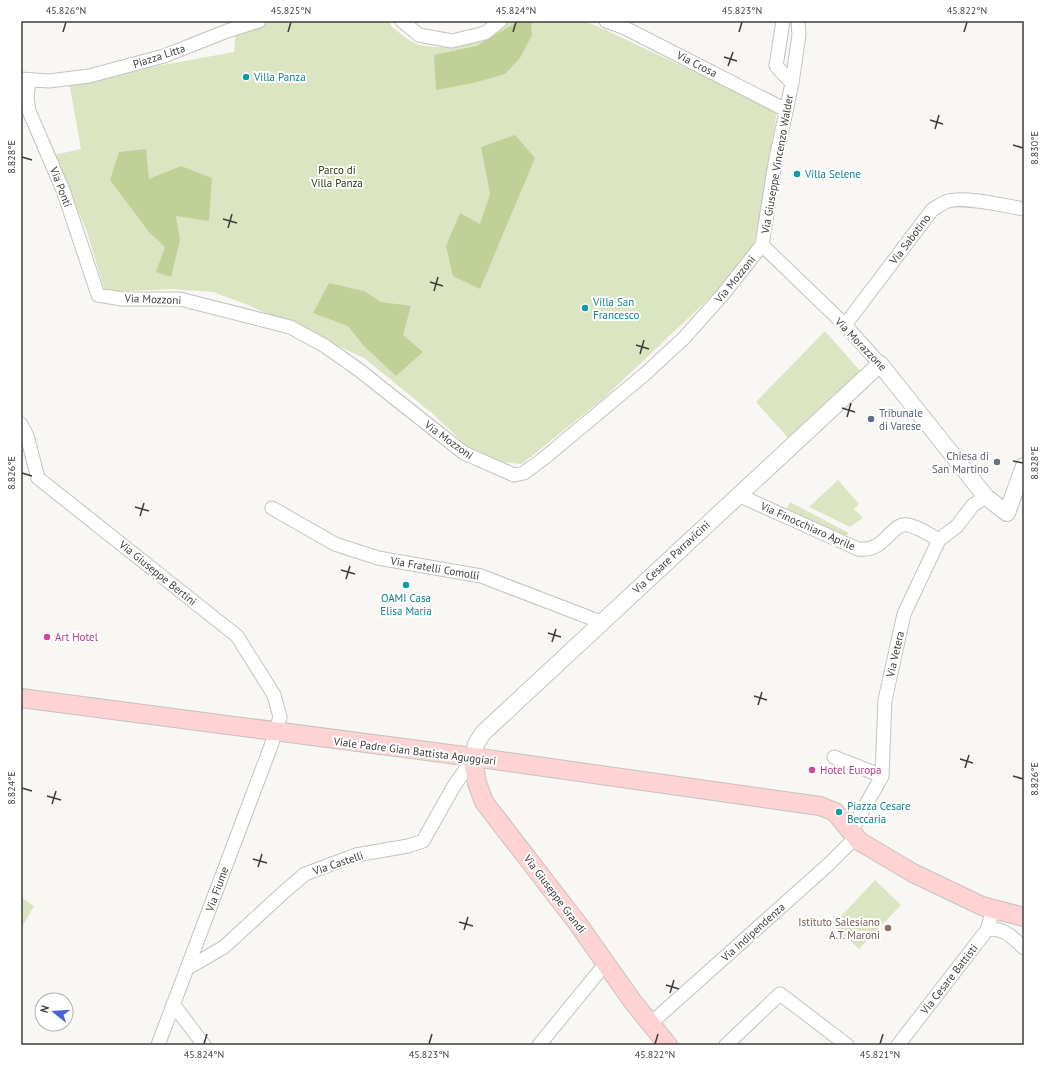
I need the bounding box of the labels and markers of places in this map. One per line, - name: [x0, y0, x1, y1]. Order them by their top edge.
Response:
- place label: Villa Panza: [253, 70, 306, 84]
- marker: Villa Panza: [241, 72, 251, 82]
- place label: Villa Selene: [804, 167, 861, 181]
- marker: Villa Selene: [792, 169, 802, 179]
- place label: Villa San Francesco: [592, 295, 640, 322]
- marker: Villa San Francesco: [580, 303, 590, 313]
- place label: Tribunale di Varese: [879, 406, 923, 433]
- marker: Tribunale di Varese: [866, 414, 876, 424]
- place label: Chiesa di San Martino: [932, 449, 989, 476]
- marker: Chiesa di San Martino: [992, 457, 1002, 467]
- marker: OAMI Casa Elisa Maria: [401, 580, 411, 590]
- place label: OAMI Casa Elisa Maria: [380, 591, 432, 618]
- place label: Art Hotel: [55, 630, 99, 644]
- marker: Art Hotel: [42, 632, 52, 642]
- place label: Hotel Europa: [820, 763, 882, 777]
- marker: Hotel Europa: [807, 765, 817, 775]
- place label: Piazza Cesare Beccaria: [847, 799, 911, 826]
- marker: Piazza Cesare Beccaria: [834, 807, 844, 817]
- place label: Istituto Salesiano A.T. Maroni: [798, 915, 880, 942]
- marker: Istituto Salesiano A.T. Maroni: [883, 923, 893, 933]

